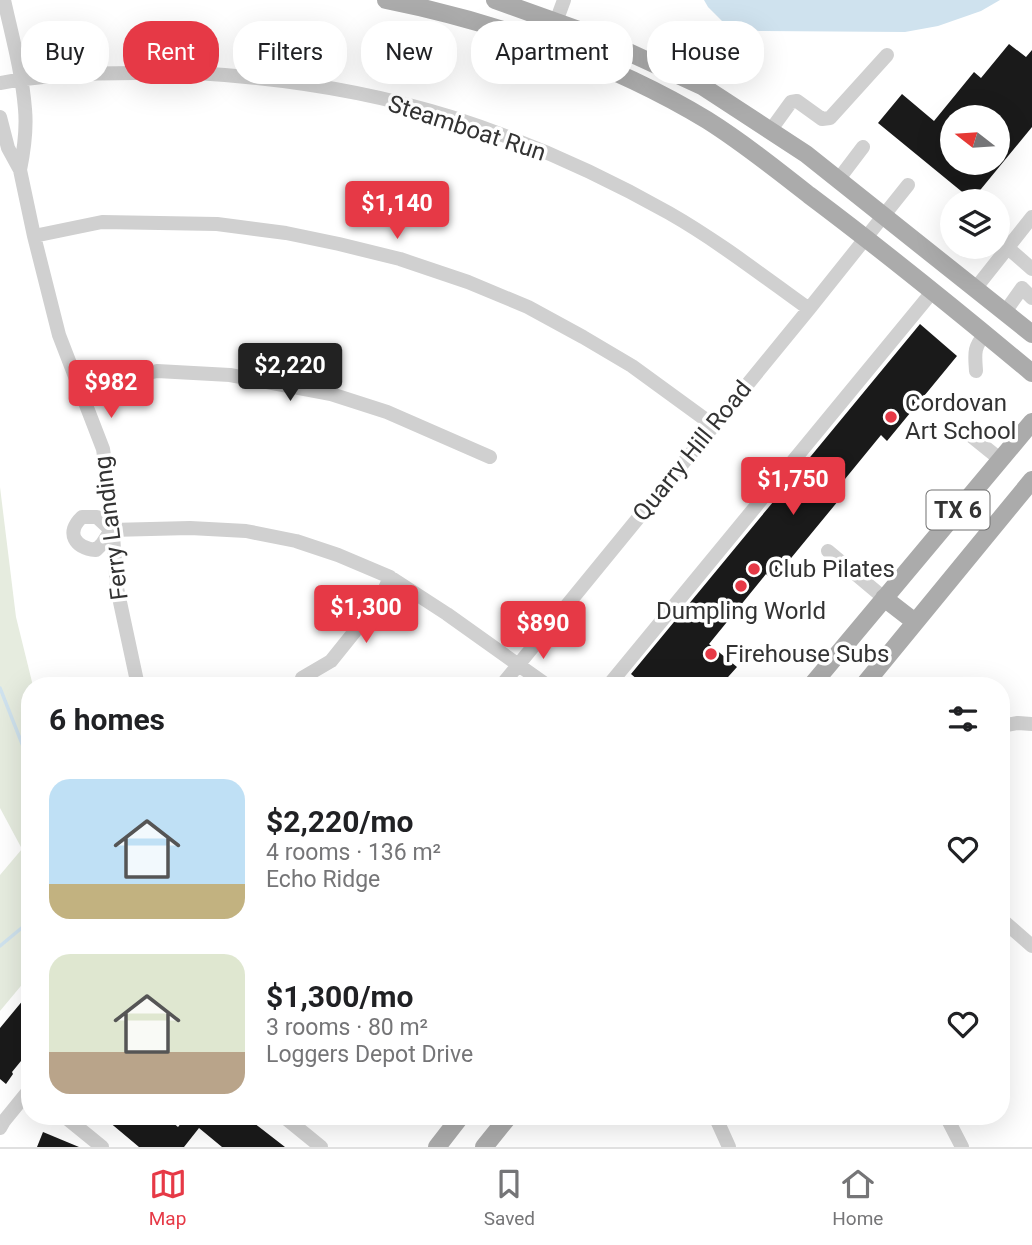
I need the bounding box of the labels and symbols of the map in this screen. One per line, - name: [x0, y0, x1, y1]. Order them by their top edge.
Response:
- street label: Steamboat Run: [385, 89, 549, 167]
- north arrow: [940, 105, 1010, 175]
- pin: $1,140: [340, 182, 454, 241]
- pin: $2,220: [233, 344, 347, 403]
- pin: $982: [70, 360, 152, 420]
- street label: Quarry Hill Road: [627, 375, 757, 527]
- place label: Cordovan Art School: [905, 389, 1016, 445]
- marker: Cordovan Art School: [883, 409, 899, 425]
- street label: Ferry Landing: [88, 454, 134, 602]
- pin: $1,750: [736, 458, 850, 517]
- road number: TX 6: [926, 490, 990, 530]
- place label: Club Pilates: [768, 555, 895, 583]
- marker: Club Pilates: [746, 561, 762, 577]
- marker: Dumpling World: [733, 578, 749, 594]
- pin: $1,300: [309, 586, 423, 645]
- place label: Dumpling World: [656, 597, 826, 625]
- pin: $890: [502, 602, 584, 661]
- place label: Firehouse Subs: [725, 640, 889, 668]
- marker: Firehouse Subs: [703, 646, 719, 662]

